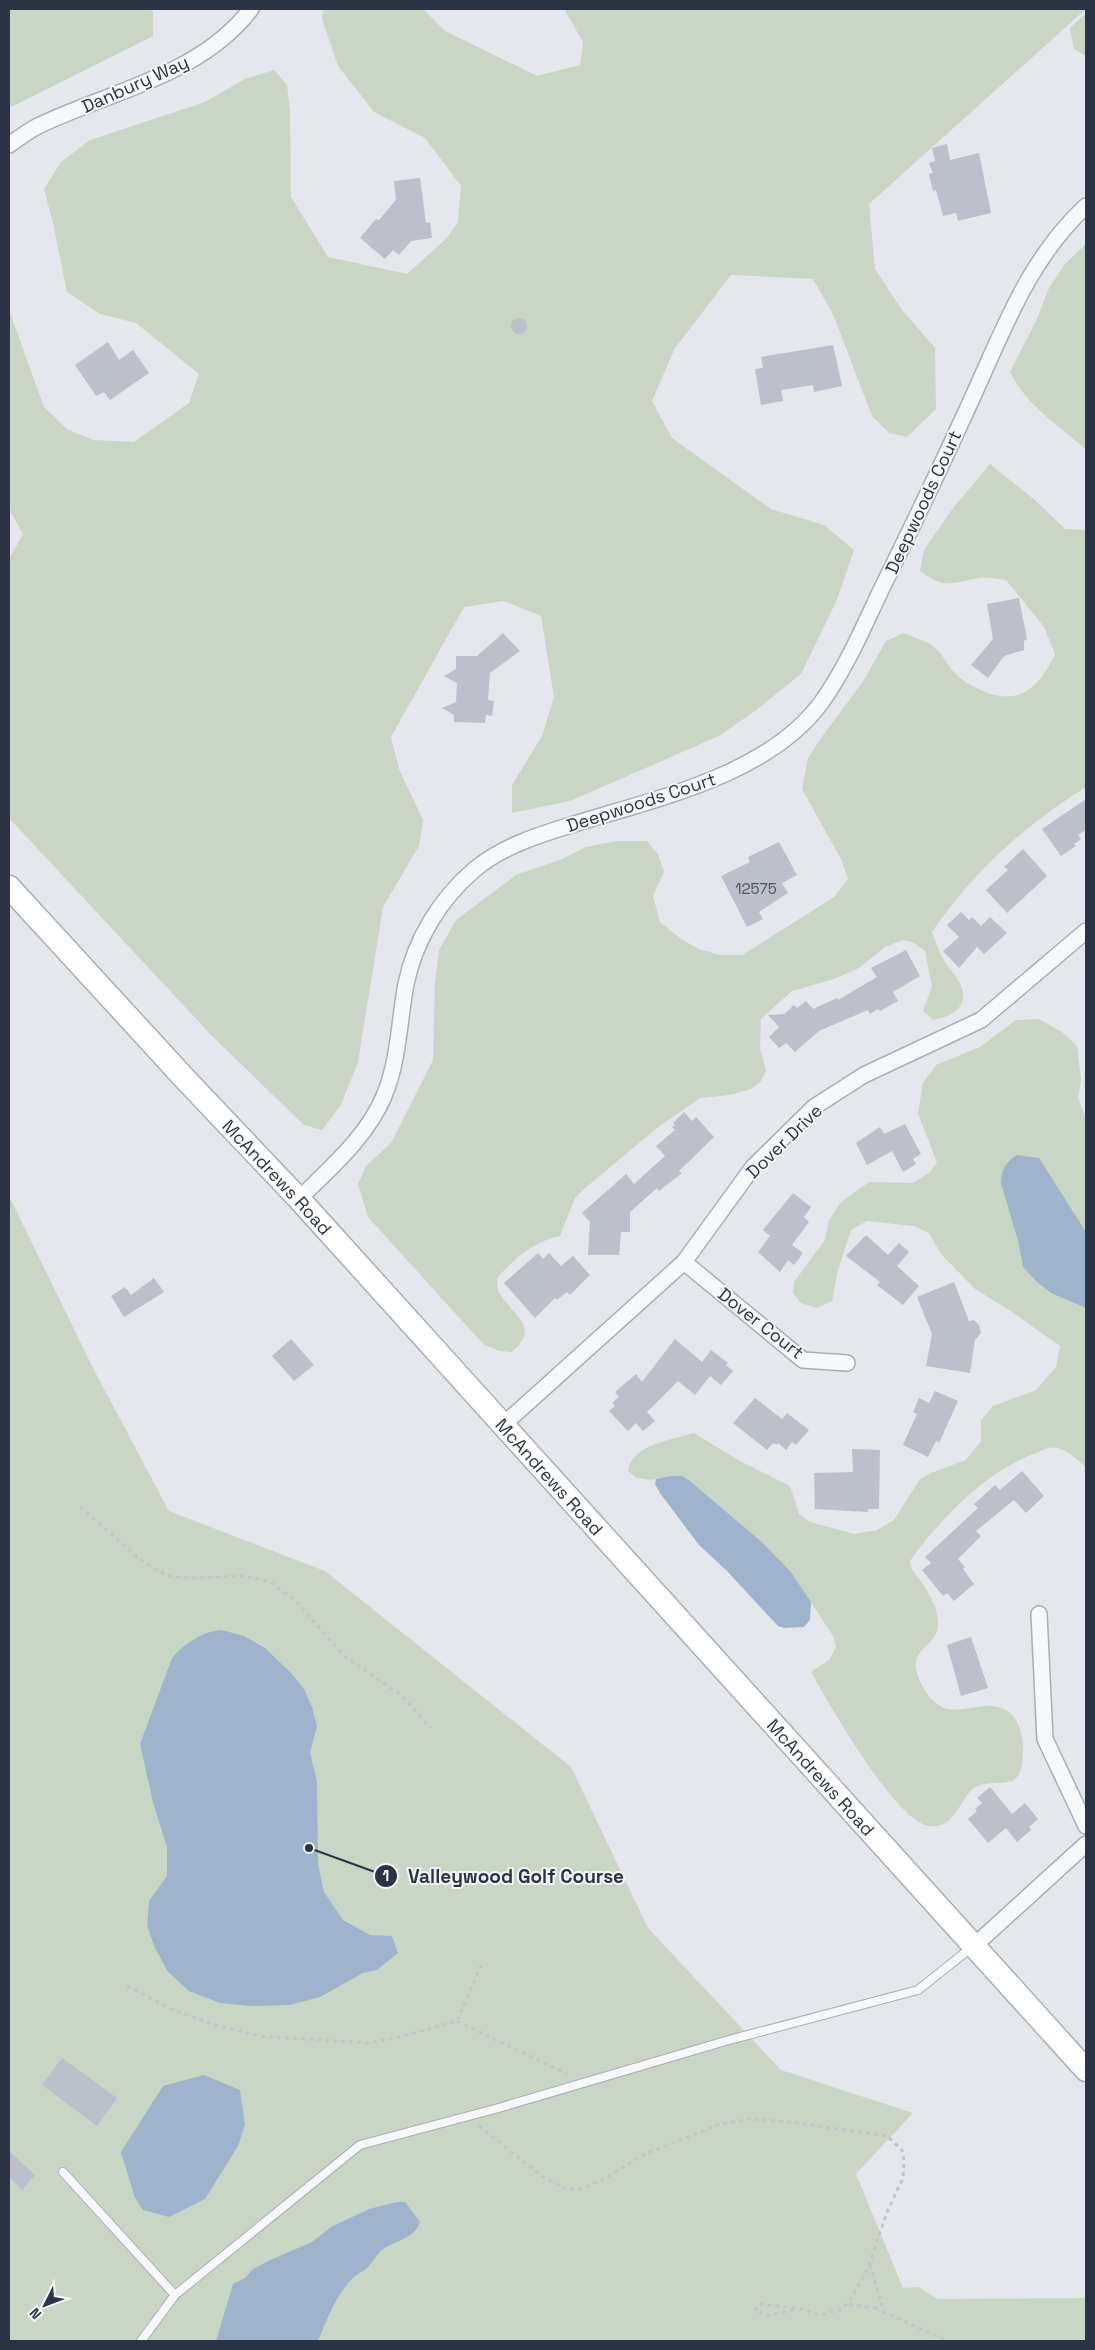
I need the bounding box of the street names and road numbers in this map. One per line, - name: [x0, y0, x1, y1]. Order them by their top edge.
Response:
- street label: Danbury Way: [78, 50, 192, 118]
- street label: Deepwoods Court: [880, 427, 966, 577]
- street label: Deepwoods Court: [563, 767, 719, 837]
- street label: Dover Drive: [741, 1099, 827, 1183]
- street label: McAndrews Road: [218, 1114, 337, 1239]
- street label: Dover Court: [713, 1282, 809, 1364]
- street label: McAndrews Road: [491, 1413, 609, 1540]
- street label: McAndrews Road: [762, 1714, 880, 1840]

